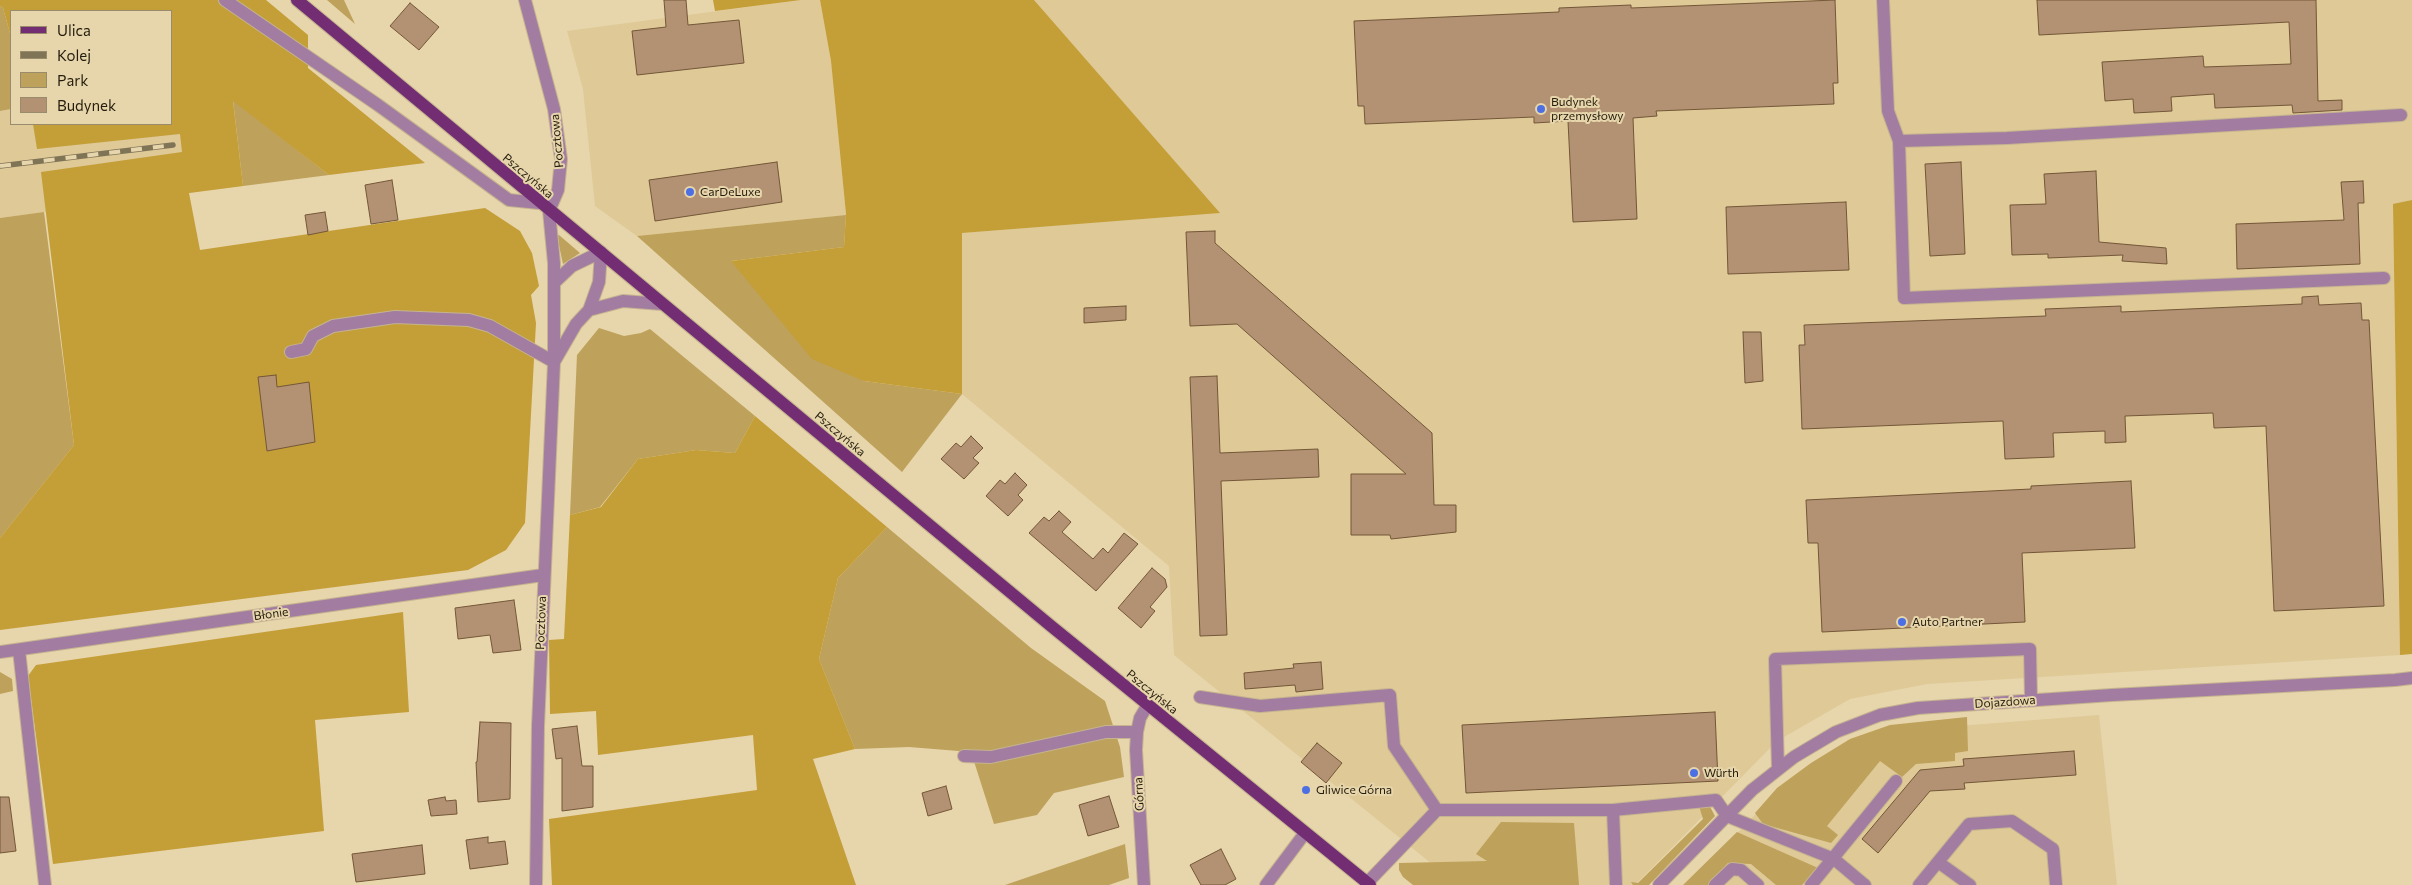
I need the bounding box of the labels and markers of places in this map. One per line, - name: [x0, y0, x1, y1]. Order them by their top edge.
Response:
- place label: Budynek przemysłowy: [1551, 95, 1623, 123]
- marker: Budynek przemysłowy: [1535, 103, 1547, 115]
- place label: CarDeLuxe: [700, 185, 760, 199]
- marker: CarDeLuxe: [684, 186, 696, 198]
- place label: Auto Partner: [1912, 615, 1983, 629]
- marker: Auto Partner: [1896, 616, 1908, 628]
- place label: Würth: [1704, 766, 1739, 780]
- marker: Würth: [1688, 767, 1700, 779]
- place label: Gliwice Górna: [1316, 783, 1392, 797]
- marker: Gliwice Górna: [1300, 784, 1312, 796]

